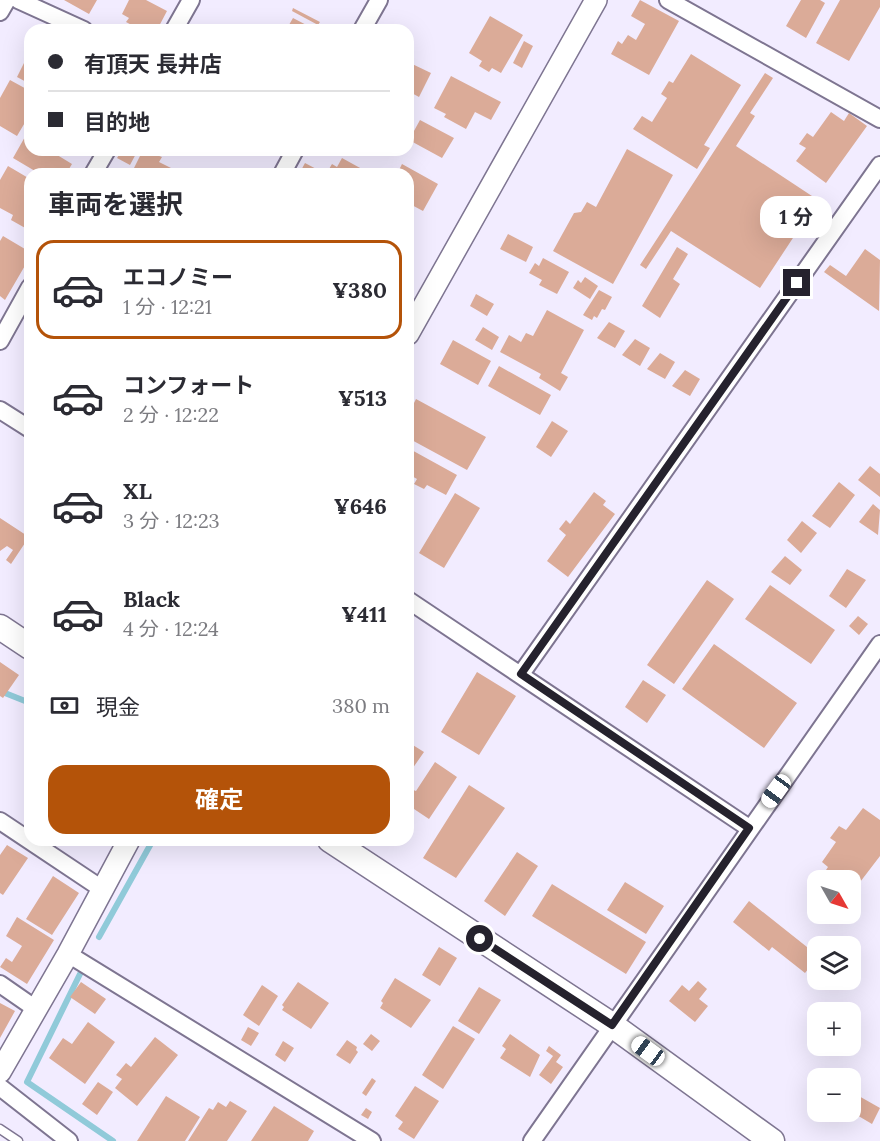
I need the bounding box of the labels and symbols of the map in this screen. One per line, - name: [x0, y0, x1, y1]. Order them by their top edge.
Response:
- callout: 1 分: [761, 196, 833, 238]
- route end: [783, 269, 810, 296]
- car: [758, 771, 794, 811]
- north arrow: [807, 870, 861, 924]
- route start: [466, 925, 493, 952]
- car: [628, 1033, 668, 1069]

